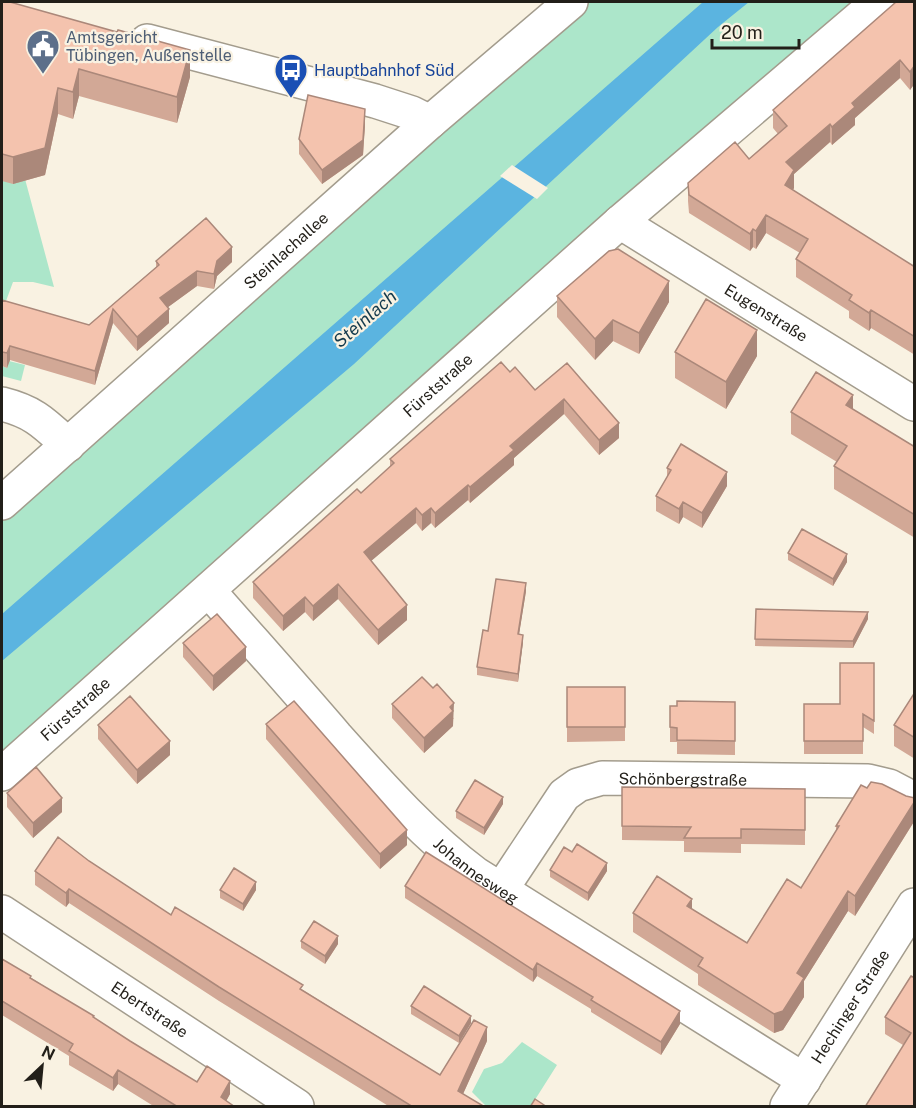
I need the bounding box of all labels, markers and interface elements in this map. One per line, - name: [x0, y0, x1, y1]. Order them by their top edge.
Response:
- scale bar: [712, 12, 799, 50]
- text: 20 m: [721, 22, 763, 43]
- public building icon: Amtsgericht Tübingen, Außenstelle: [25, 28, 61, 75]
- place label: Amtsgericht Tübingen, Außenstelle: [66, 28, 232, 65]
- bus stop icon: Hauptbahnhof Süd: [273, 52, 309, 99]
- place label: Hauptbahnhof Süd: [314, 61, 454, 80]
- street label: Steinlachallee: [240, 208, 332, 293]
- street label: Eugenstraße: [721, 280, 811, 346]
- water label: Steinlach: [329, 286, 400, 352]
- street label: Fürststraße: [399, 349, 477, 421]
- street label: Fürststraße: [37, 673, 114, 745]
- street label: Schönbergstraße: [618, 769, 747, 790]
- street label: Johannesweg: [430, 834, 522, 908]
- street label: Hechinger Straße: [807, 946, 894, 1067]
- street label: Ebertstraße: [108, 978, 192, 1042]
- north arrow: [12, 1036, 72, 1096]
- text: N: [39, 1042, 58, 1064]

